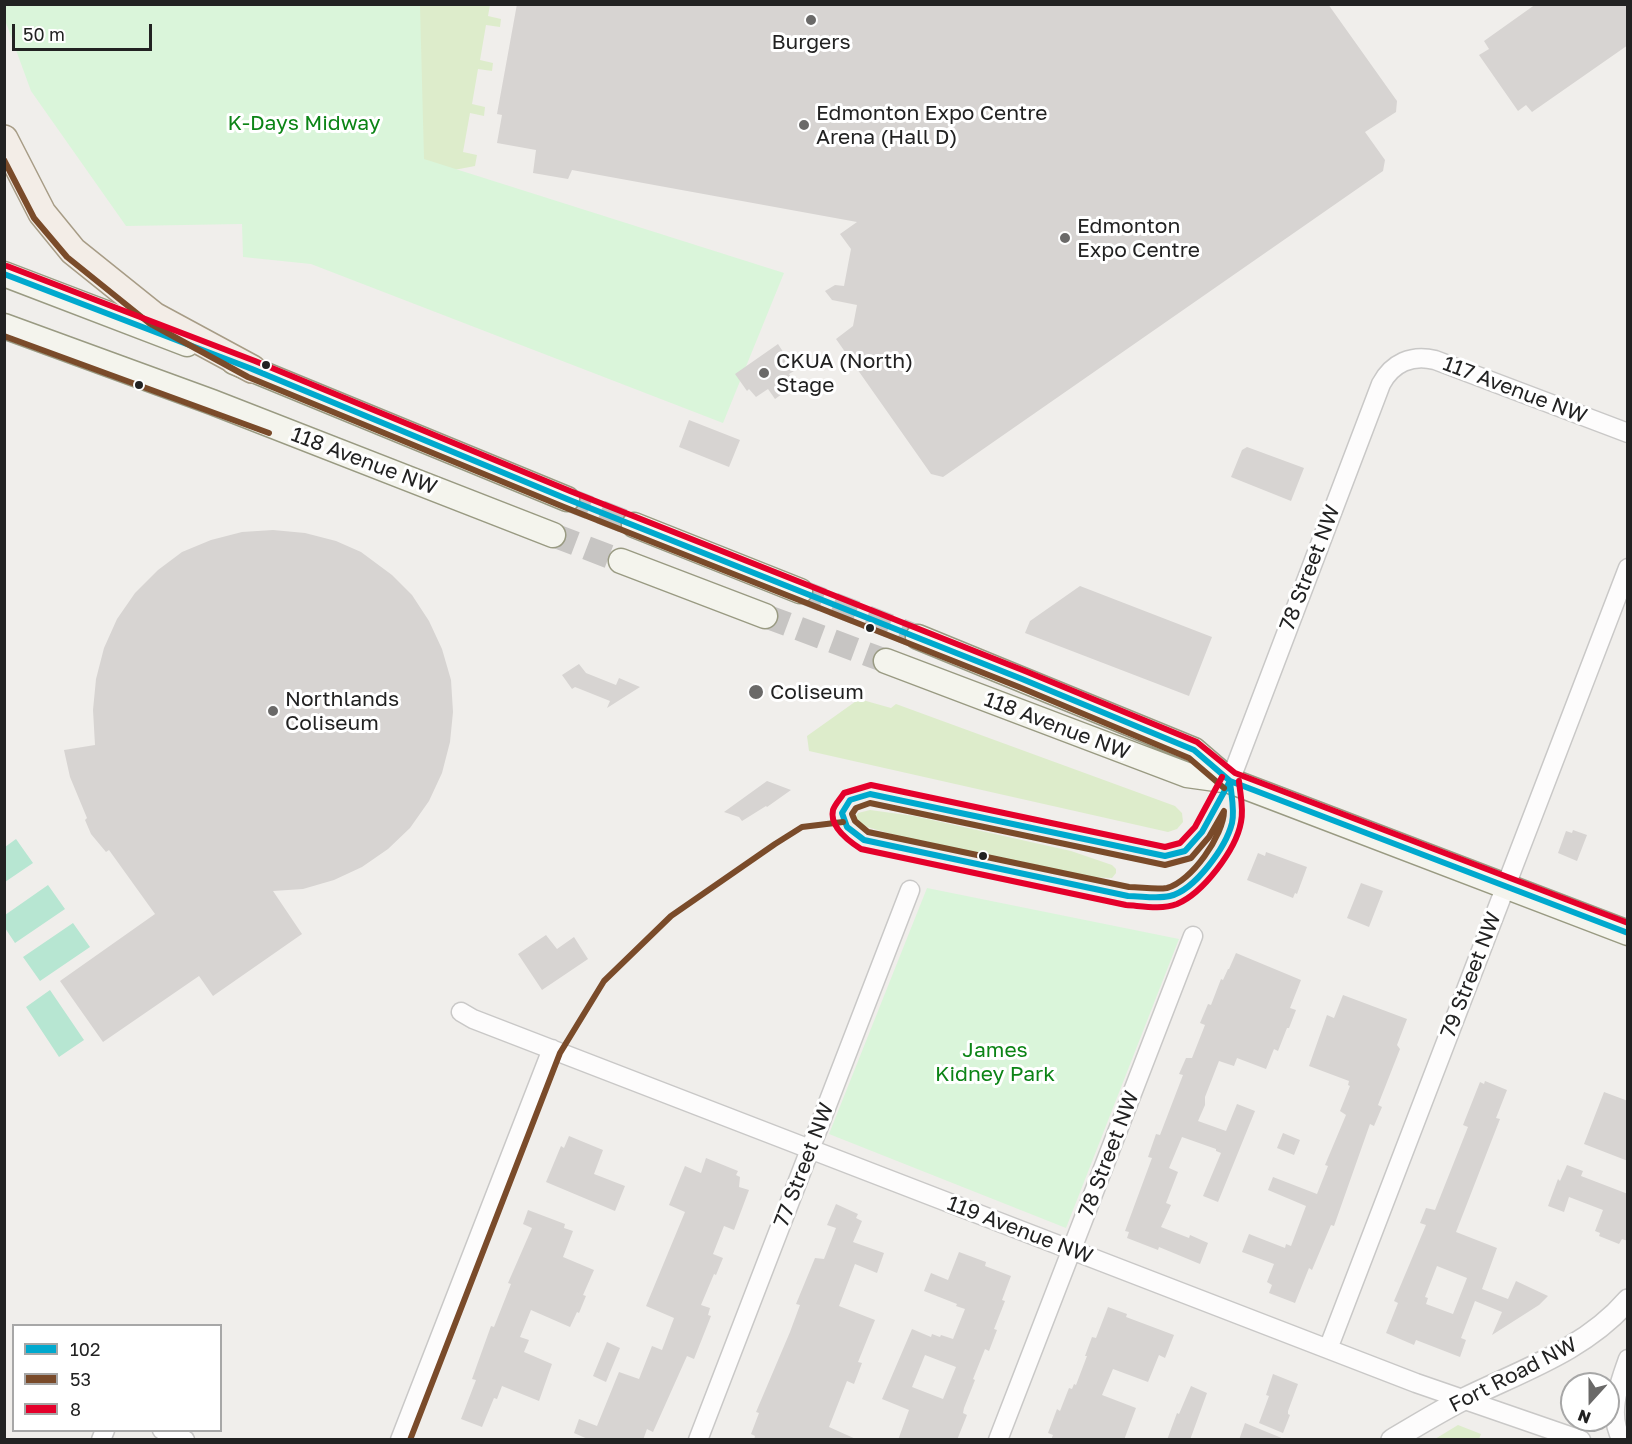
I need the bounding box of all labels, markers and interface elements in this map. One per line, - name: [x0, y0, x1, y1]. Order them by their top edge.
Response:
- scale bar: [15, 12, 154, 50]
- marker: Burgers: [804, 13, 818, 27]
- text: 50 m: [23, 23, 65, 45]
- place label: Burgers: [771, 29, 851, 55]
- place label: Edmonton Expo Centre Arena (Hall D): [816, 100, 1047, 150]
- park label: K-Days Midway: [227, 110, 381, 136]
- marker: Edmonton Expo Centre Arena (Hall D): [797, 118, 811, 132]
- place label: Edmonton Expo Centre: [1077, 213, 1200, 263]
- marker: Edmonton Expo Centre: [1058, 231, 1072, 245]
- place label: CKUA (North) Stage: [776, 348, 913, 398]
- street label: 117 Avenue NW: [1439, 351, 1591, 429]
- unlabelled marker: [260, 359, 272, 371]
- marker: CKUA (North) Stage: [757, 366, 771, 380]
- unlabelled marker: [133, 379, 145, 391]
- street label: 118 Avenue NW: [288, 422, 440, 500]
- street label: 78 Street NW: [1274, 502, 1346, 634]
- unlabelled marker: [864, 622, 876, 634]
- place label: Coliseum: [770, 679, 864, 705]
- marker: Coliseum: [747, 683, 765, 701]
- place label: Northlands Coliseum: [285, 686, 399, 736]
- street label: 118 Avenue NW: [981, 687, 1133, 765]
- marker: Northlands Coliseum: [266, 704, 280, 718]
- unlabelled marker: [977, 850, 989, 862]
- street label: 79 Street NW: [1435, 909, 1507, 1041]
- park label: James Kidney Park: [935, 1037, 1055, 1087]
- street label: 78 Street NW: [1073, 1088, 1145, 1220]
- street label: 77 Street NW: [769, 1099, 839, 1231]
- street label: 119 Avenue NW: [944, 1191, 1096, 1269]
- legend: [12, 1324, 222, 1432]
- street label: Fort Road NW: [1445, 1332, 1581, 1418]
- text: 102: [70, 1338, 100, 1360]
- text: 53: [70, 1368, 91, 1390]
- north arrow: [1560, 1372, 1620, 1432]
- text: 8: [70, 1398, 81, 1420]
- text: N: [1575, 1405, 1594, 1428]

